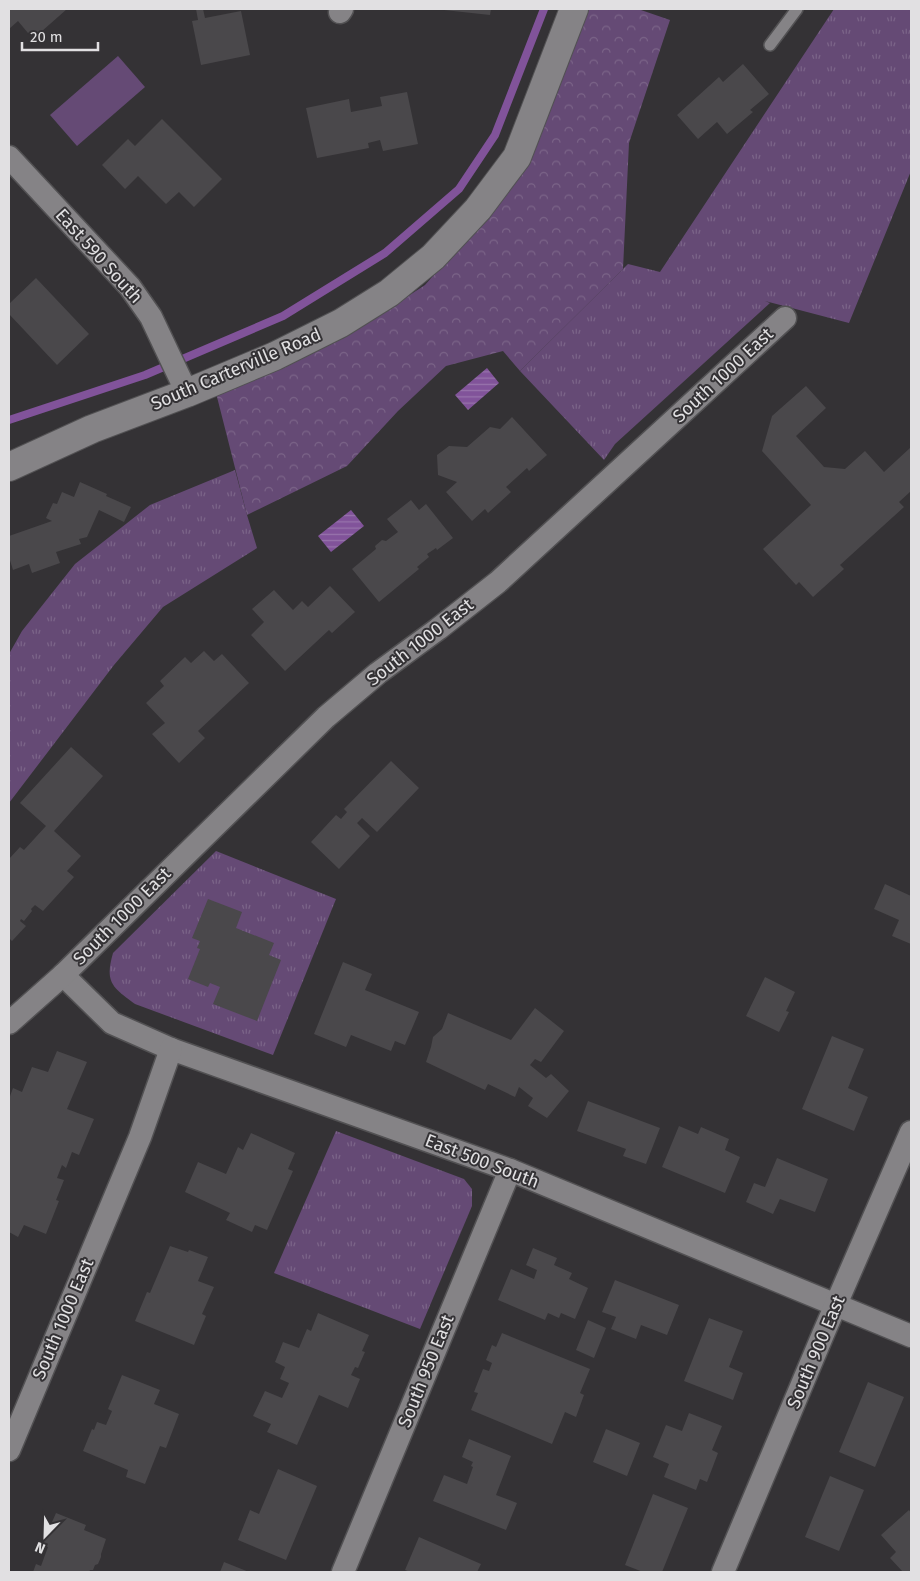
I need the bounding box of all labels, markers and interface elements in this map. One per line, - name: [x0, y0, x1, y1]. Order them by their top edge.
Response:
- scale bar: [22, 20, 99, 52]
- text: 20 m: [30, 28, 63, 46]
- street label: East 590 South: [51, 204, 147, 308]
- street label: South Carterville Road: [148, 323, 324, 415]
- street label: South 1000 East: [668, 323, 778, 427]
- street label: South 1000 East: [362, 593, 478, 690]
- street label: South 1000 East: [69, 862, 176, 969]
- street label: East 500 South: [422, 1129, 542, 1193]
- street label: South 1000 East: [28, 1255, 99, 1383]
- street label: South 900 East: [782, 1292, 850, 1412]
- street label: South 950 East: [393, 1311, 459, 1431]
- north arrow: [20, 1511, 70, 1561]
- text: N: [33, 1538, 48, 1557]

